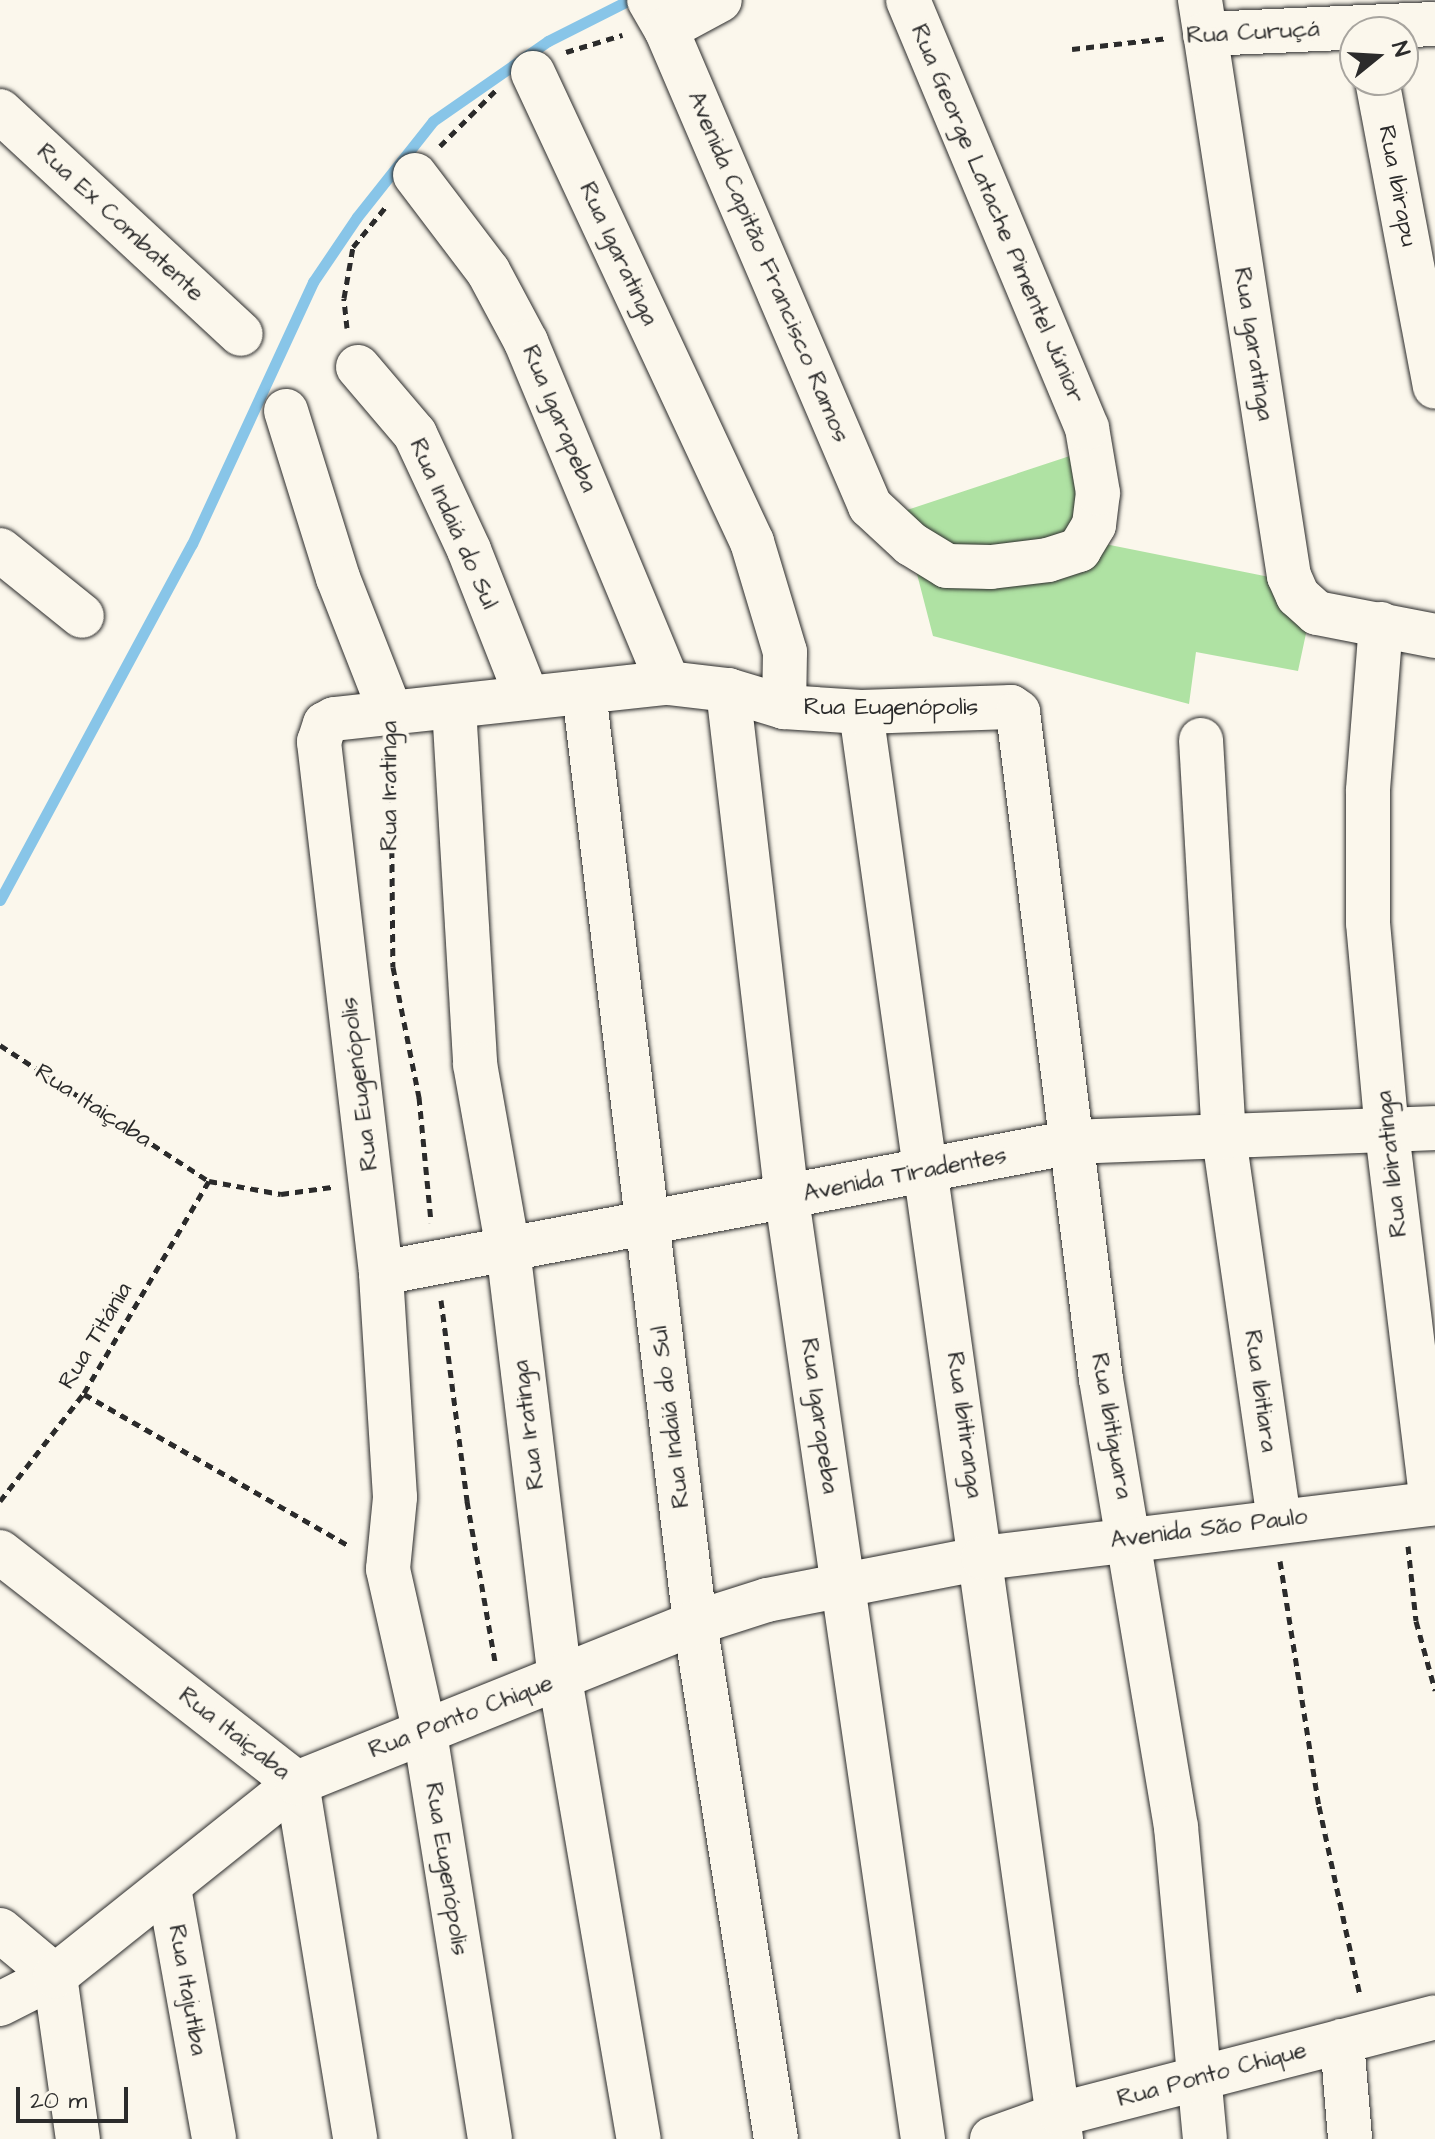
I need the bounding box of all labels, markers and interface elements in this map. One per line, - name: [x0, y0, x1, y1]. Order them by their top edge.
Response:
- street label: Rua Curuçá: [1186, 15, 1320, 51]
- north arrow: [1339, 16, 1419, 96]
- street label: Rua George Latache Pimentel Júnior: [904, 20, 1090, 408]
- text: N: [1384, 38, 1417, 60]
- street label: Avenida Capitão Francisco Ramos: [681, 87, 855, 447]
- street label: Rua Ibirapu: [1371, 123, 1423, 249]
- street label: Rua Ex Combatente: [30, 138, 210, 308]
- street label: Rua Igaratinga: [572, 178, 664, 330]
- street label: Rua Igaratinga: [1227, 265, 1279, 423]
- street label: Rua Igarapeba: [515, 341, 603, 497]
- street label: Rua Indaiá do Sul: [403, 434, 503, 614]
- street label: Rua Eugenópolis: [804, 694, 978, 722]
- street label: Rua Iratinga: [376, 721, 404, 851]
- street label: Rua Eugenópolis: [335, 996, 385, 1172]
- street label: Rua Itaiçaba: [29, 1058, 157, 1154]
- street label: Rua Ibiratinga: [1370, 1089, 1414, 1239]
- street label: Avenida Tiradentes: [801, 1141, 1009, 1209]
- street label: Rua Titánia: [53, 1277, 139, 1395]
- street label: Rua Indaiá do Sul: [646, 1324, 696, 1510]
- street label: Rua Ibitiara: [1237, 1328, 1283, 1454]
- street label: Rua Igarapeba: [794, 1336, 844, 1496]
- street label: Rua Ibitiranga: [939, 1350, 989, 1500]
- street label: Rua Ibitiguara: [1084, 1351, 1138, 1501]
- street label: Rua Iratinga: [507, 1359, 551, 1491]
- street label: Avenida São Paulo: [1109, 1503, 1309, 1555]
- street label: Rua Ponto Chique: [365, 1669, 557, 1765]
- street label: Rua Itaiçaba: [173, 1682, 295, 1786]
- street label: Rua Eugenópolis: [418, 1780, 474, 1958]
- street label: Rua Itajutiba: [161, 1922, 213, 2058]
- street label: Rua Ponto Chique: [1114, 2036, 1310, 2114]
- scale bar: [20, 2071, 132, 2121]
- text: 20 m: [30, 2084, 87, 2118]

